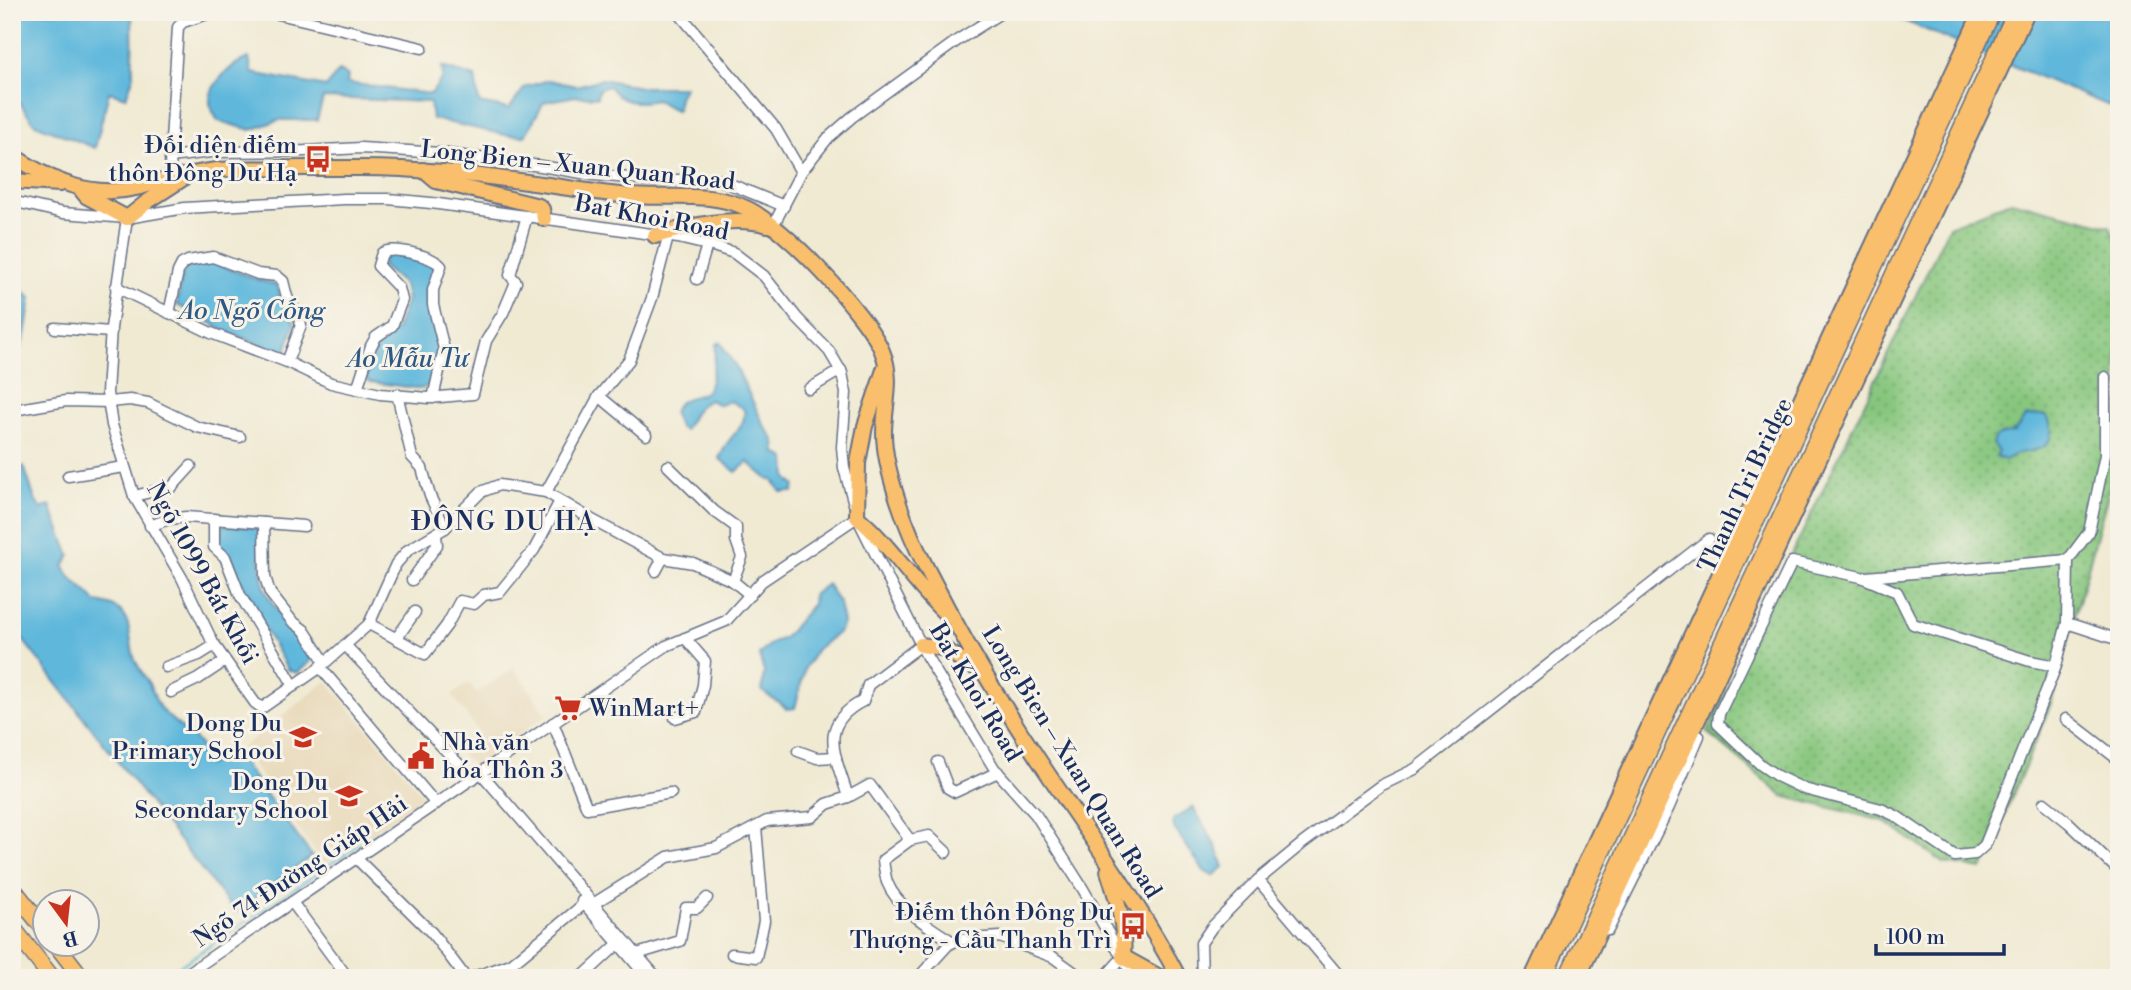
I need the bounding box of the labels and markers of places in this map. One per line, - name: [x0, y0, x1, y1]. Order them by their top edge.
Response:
- place label: Đối diện điếm thôn Đông Dư Hạ: [109, 131, 298, 189]
- bus stop icon: Đối diện điếm thôn Đông Dư Hạ: [303, 144, 333, 174]
- supermarket icon: WinMart+: [553, 693, 583, 723]
- place label: WinMart+: [588, 694, 699, 724]
- place label: Dong Du Primary School: [112, 709, 282, 767]
- school or university icon: Dong Du Primary School: [288, 722, 318, 752]
- place label: Nhà văn hóa Thôn 3: [442, 728, 564, 786]
- public building icon: Nhà văn hóa Thôn 3: [406, 741, 436, 771]
- place label: Dong Du Secondary School: [134, 768, 328, 826]
- school or university icon: Dong Du Secondary School: [334, 781, 364, 811]
- place label: Điếm thôn Đông Dư Thượng - Cầu Thanh Trì: [850, 898, 1112, 956]
- bus stop icon: Điếm thôn Đông Dư Thượng - Cầu Thanh Trì: [1118, 911, 1148, 941]

